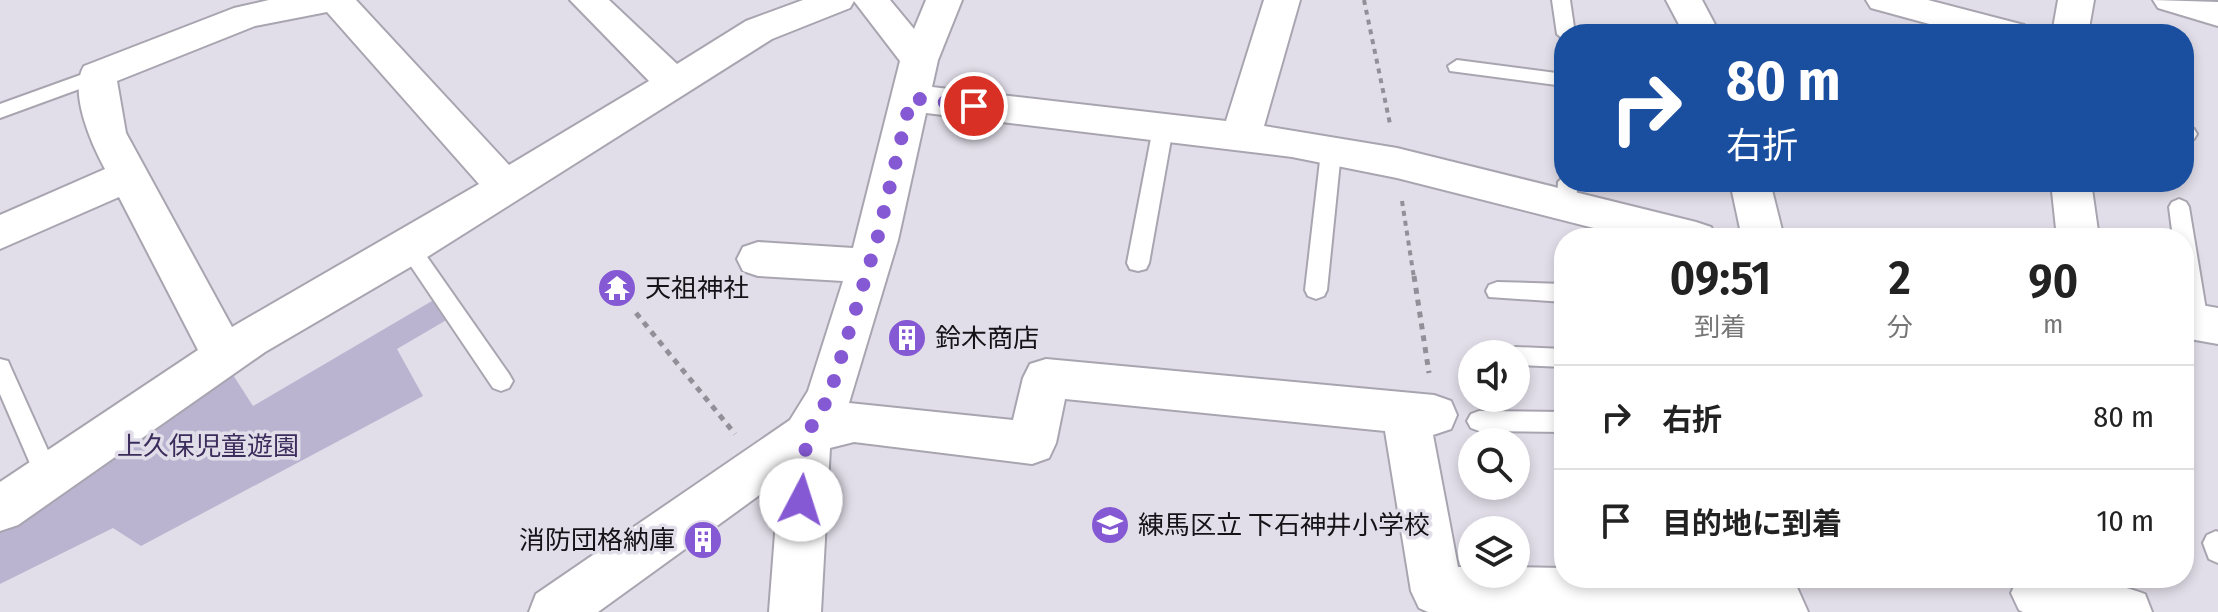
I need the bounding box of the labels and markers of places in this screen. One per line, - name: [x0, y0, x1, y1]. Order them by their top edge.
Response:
- pin: [940, 72, 1008, 140]
- temple icon: 天祖神社: [596, 267, 638, 309]
- place label: 天祖神社: [645, 273, 749, 304]
- building icon: 鈴木商店: [886, 317, 928, 359]
- place label: 鈴木商店: [935, 323, 1039, 354]
- school or university icon: 練馬区立 下石神井小学校: [1089, 504, 1131, 546]
- place label: 練馬区立 下石神井小学校: [1138, 510, 1430, 541]
- building icon: 消防団格納庫: [682, 519, 724, 561]
- place label: 消防団格納庫: [519, 525, 675, 556]

